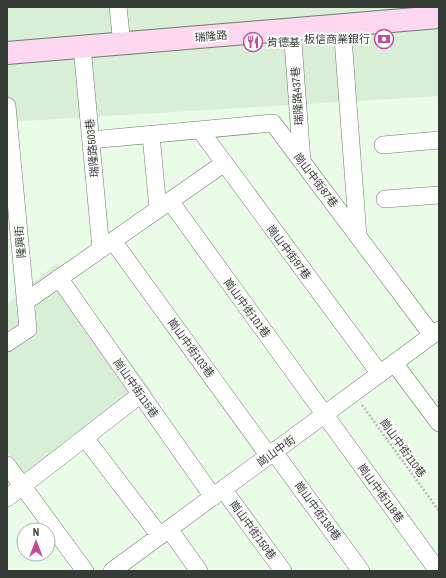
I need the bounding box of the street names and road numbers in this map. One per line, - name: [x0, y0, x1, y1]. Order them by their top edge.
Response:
- street label: 瑞隆路: [194, 28, 228, 44]
- street label: 瑞隆路437巷: [288, 66, 306, 126]
- street label: 瑞隆路503巷: [82, 118, 102, 178]
- street label: 崗山中街87巷: [291, 150, 341, 210]
- street label: 崗山中街97巷: [264, 222, 314, 282]
- street label: 隆興街: [12, 225, 28, 259]
- street label: 崗山中街101巷: [221, 276, 273, 340]
- street label: 崗山中街103巷: [165, 316, 217, 380]
- street label: 崗山中街115巷: [110, 356, 162, 420]
- street label: 崗山中街110巷: [377, 416, 429, 480]
- street label: 崗山中街: [254, 432, 298, 470]
- street label: 崗山中街118巷: [355, 461, 407, 525]
- street label: 崗山中街130巷: [292, 479, 344, 543]
- street label: 崗山中街150巷: [227, 498, 279, 562]

